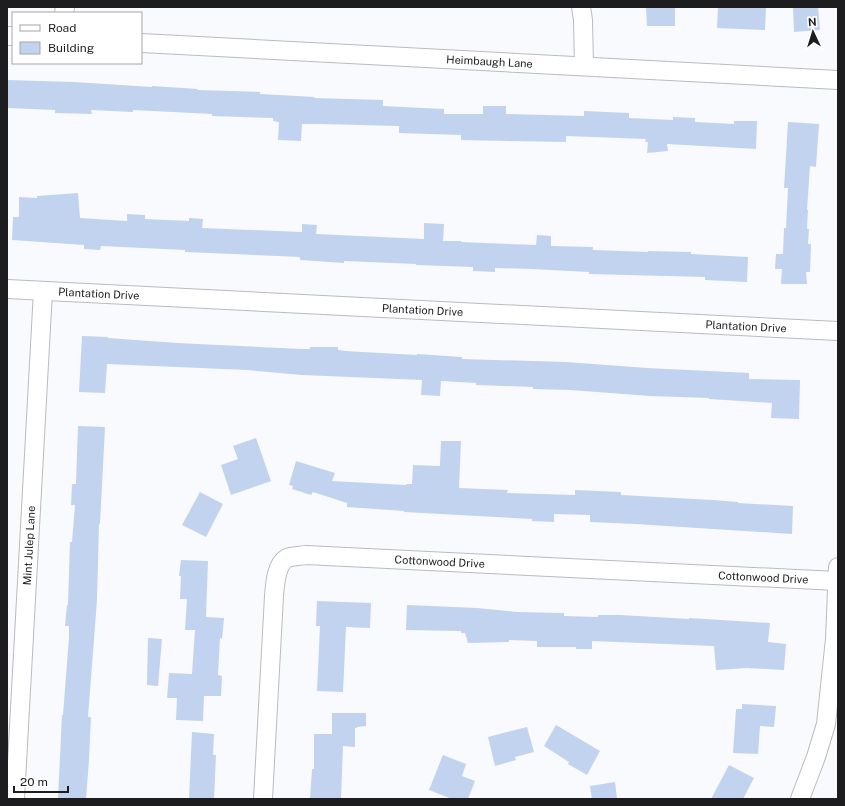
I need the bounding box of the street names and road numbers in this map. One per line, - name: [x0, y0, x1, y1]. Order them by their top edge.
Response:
- street label: Heimbaugh Lane: [446, 53, 533, 70]
- street label: Plantation Drive: [58, 286, 140, 302]
- street label: Plantation Drive: [382, 302, 463, 318]
- street label: Plantation Drive: [705, 318, 787, 334]
- street label: Mint Julep Lane: [21, 505, 37, 586]
- street label: Cottonwood Drive: [394, 553, 485, 570]
- street label: Cottonwood Drive: [718, 569, 809, 586]

